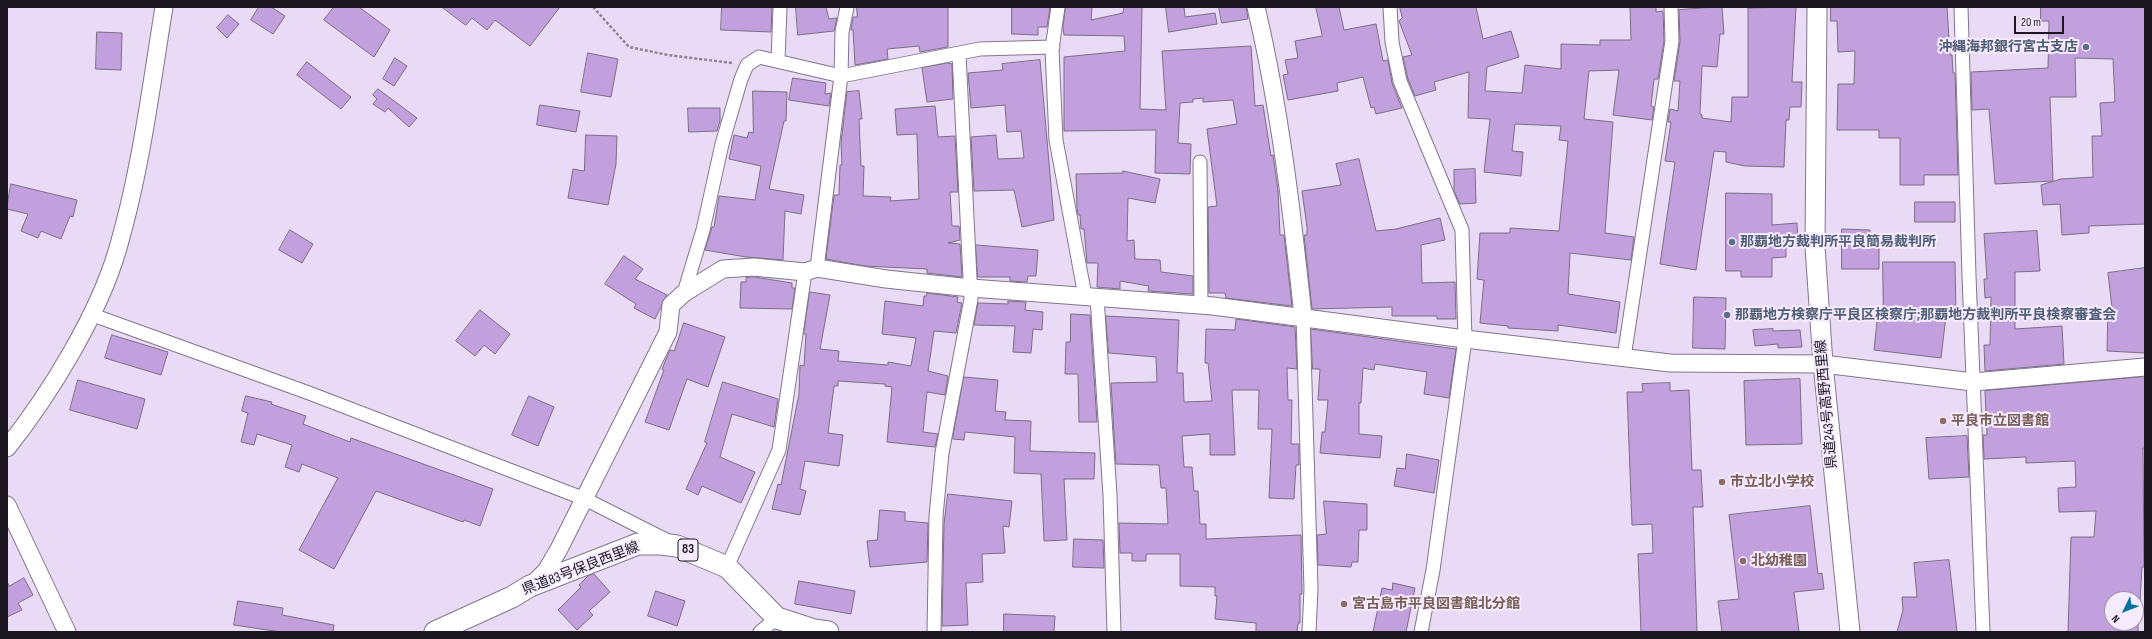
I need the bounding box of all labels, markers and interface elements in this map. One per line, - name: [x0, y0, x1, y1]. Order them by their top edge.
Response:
- scale bar: [2016, 8, 2066, 34]
- text: 20 m: [2021, 15, 2041, 30]
- place label: 沖縄海邦銀行宮古支店: [1938, 39, 2078, 55]
- marker: 沖縄海邦銀行宮古支店: [2081, 42, 2091, 52]
- place label: 那覇地方裁判所平良簡易裁判所: [1740, 234, 1936, 250]
- marker: 那覇地方裁判所平良簡易裁判所: [1727, 237, 1737, 247]
- place label: 那覇地方検察庁平良区検察庁;那覇地方裁判所平良検察審査会: [1735, 307, 2116, 323]
- marker: 那覇地方検察庁平良区検察庁;那覇地方裁判所平良検察審査会: [1722, 310, 1732, 320]
- street label: 県道243号高野西里線: [1813, 339, 1841, 469]
- place label: 平良市立図書館: [1951, 413, 2049, 429]
- marker: 平良市立図書館: [1938, 416, 1948, 426]
- place label: 市立北小学校: [1730, 474, 1814, 490]
- marker: 市立北小学校: [1717, 477, 1727, 487]
- street label: 県道83号保良西里線: [520, 539, 642, 599]
- road number: 83: [678, 539, 698, 561]
- place label: 北幼稚園: [1751, 553, 1807, 569]
- marker: 北幼稚園: [1738, 556, 1748, 566]
- north arrow: [2104, 591, 2144, 631]
- place label: 宮古島市平良図書館北分館: [1352, 596, 1520, 612]
- marker: 宮古島市平良図書館北分館: [1339, 599, 1349, 609]
- text: N: [2109, 612, 2122, 625]

